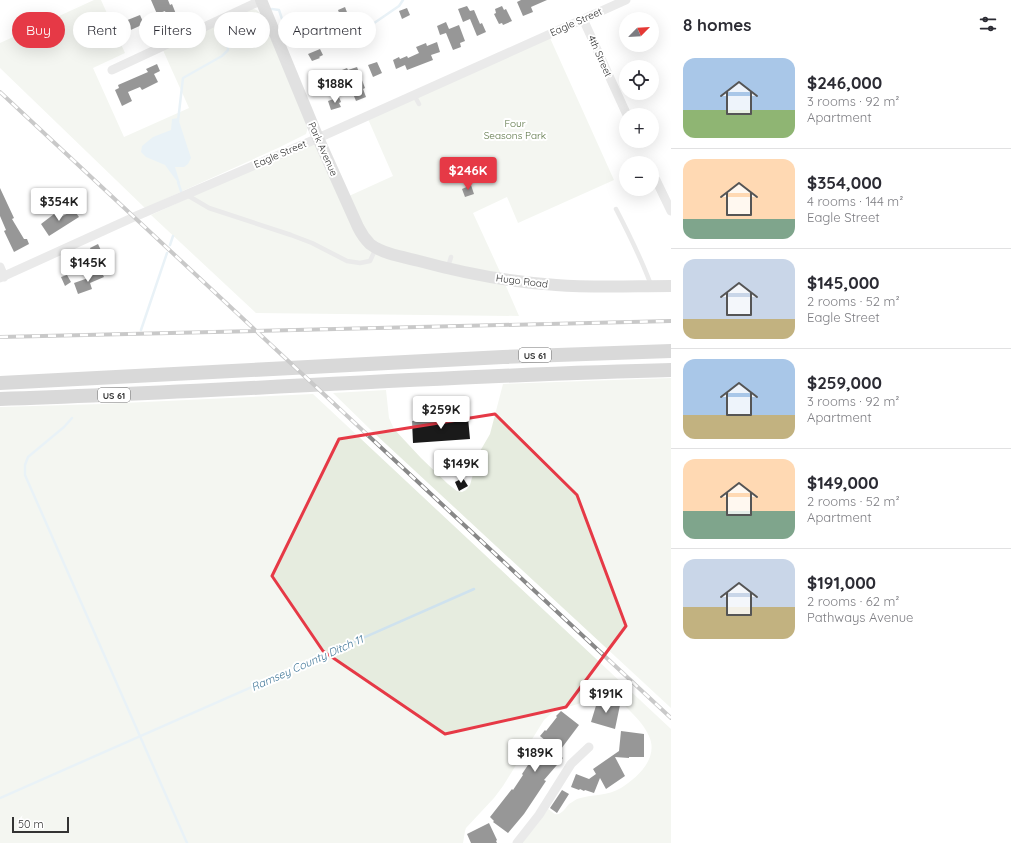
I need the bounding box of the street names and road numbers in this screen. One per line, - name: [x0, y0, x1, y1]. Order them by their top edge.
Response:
- street label: Eagle Street: [548, 4, 605, 39]
- street label: 4th Street: [585, 33, 615, 79]
- street label: Park Avenue: [305, 120, 341, 178]
- street label: Eagle Street: [252, 137, 309, 171]
- street label: Hugo Road: [495, 271, 549, 291]
- road number: US 61: [519, 348, 551, 362]
- road number: US 61: [98, 388, 130, 402]

